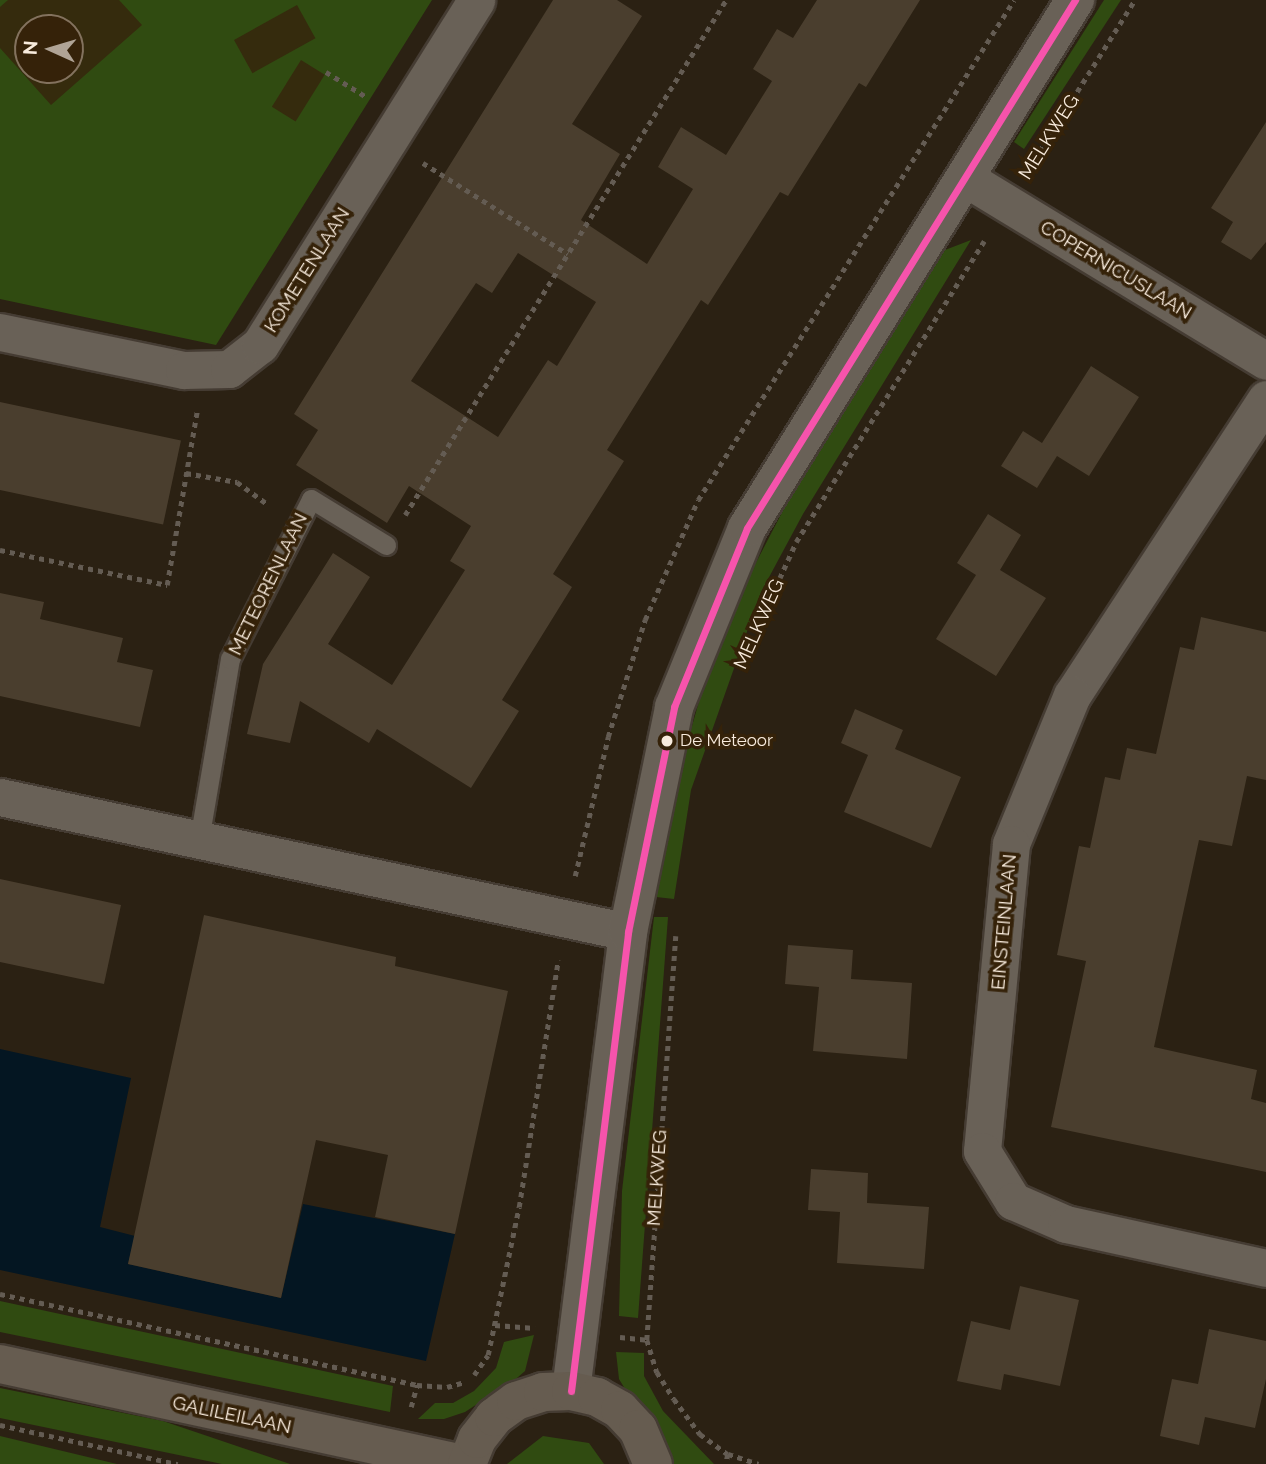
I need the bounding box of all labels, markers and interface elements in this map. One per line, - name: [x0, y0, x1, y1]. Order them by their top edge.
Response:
- north arrow: [14, 14, 84, 84]
- text: N: [19, 40, 42, 56]
- street label: MELKWEG: [1014, 90, 1084, 184]
- street label: KOMETENLAAN: [259, 203, 355, 337]
- street label: COPERNICUSLAAN: [1036, 216, 1196, 324]
- street label: METEORENLAAN: [224, 509, 312, 659]
- street label: MELKWEG: [729, 575, 789, 673]
- place label: De Meteoor: [680, 731, 773, 751]
- marker: De Meteoor: [660, 734, 674, 748]
- street label: EINSTEINLAAN: [987, 853, 1021, 991]
- street label: MELKWEG: [642, 1129, 672, 1227]
- street label: GALILEILAAN: [170, 1391, 294, 1439]

